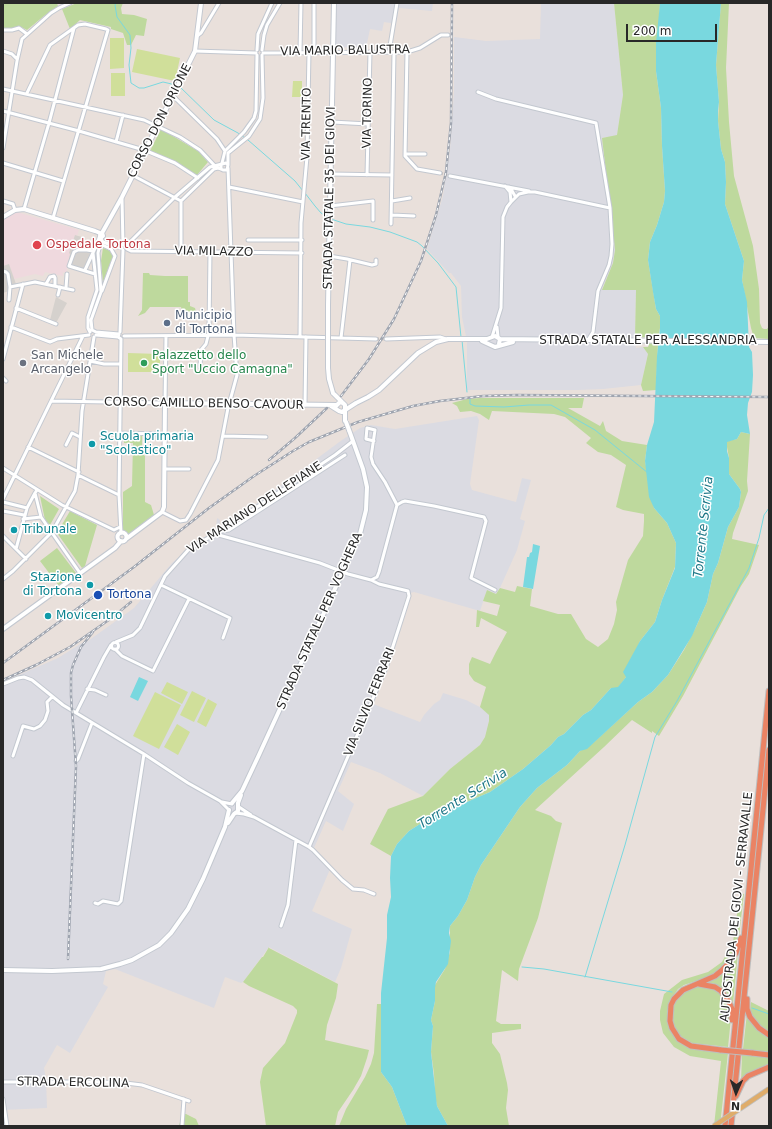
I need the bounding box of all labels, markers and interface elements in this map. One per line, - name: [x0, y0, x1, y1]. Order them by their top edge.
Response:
- scale bar: [628, 16, 719, 42]
- text: 200 m: [633, 24, 671, 38]
- street label: VIA MARIO BALUSTRA: [280, 43, 410, 59]
- street label: CORSO DON ORIONE: [125, 62, 195, 180]
- street label: VIA TORINO: [360, 77, 376, 149]
- street label: VIA TRENTO: [299, 87, 315, 161]
- street label: STRADA STATALE 35 DEI GIOVI: [321, 106, 339, 290]
- place label: Ospedale Tortona: [46, 238, 151, 252]
- marker: Ospedale Tortona: [31, 239, 43, 251]
- street label: VIA MILAZZO: [175, 244, 253, 260]
- place label: Municipio di Tortona: [175, 309, 234, 337]
- marker: Municipio di Tortona: [162, 318, 172, 328]
- street label: STRADA STATALE PER ALESSANDRIA: [539, 334, 757, 348]
- place label: San Michele Arcangelo: [31, 349, 103, 377]
- place label: Palazzetto dello Sport "Uccio Camagna": [152, 349, 293, 377]
- marker: San Michele Arcangelo: [18, 358, 28, 368]
- marker: Palazzetto dello Sport "Uccio Camagna": [139, 358, 149, 368]
- street label: CORSO CAMILLO BENSO CAVOUR: [104, 395, 304, 413]
- place label: Scuola primaria "Scolastico": [100, 430, 194, 458]
- marker: Scuola primaria "Scolastico": [87, 439, 97, 449]
- street label: VIA MARIANO DELLEPIANE: [185, 459, 325, 557]
- water label: Torrente Scrivia: [691, 475, 717, 579]
- place label: Tribunale: [22, 523, 77, 537]
- marker: Tribunale: [9, 525, 19, 535]
- street label: STRADA STATALE PER VOGHERA: [274, 530, 366, 712]
- place label: Stazione di Tortona: [23, 571, 82, 599]
- marker: Stazione di Tortona: [85, 580, 95, 590]
- place label: Tortona: [107, 588, 152, 602]
- marker: Tortona: [92, 589, 104, 601]
- place label: Movicentro: [56, 609, 122, 623]
- marker: Movicentro: [43, 611, 53, 621]
- street label: VIA SILVIO FERRARI: [342, 645, 398, 759]
- water label: Torrente Scrivia: [416, 765, 510, 833]
- street label: AUTOSTRADA DEI GIOVI - SERRAVALLE: [718, 791, 756, 1023]
- north arrow: [716, 1073, 756, 1113]
- street label: STRADA ERCOLINA: [17, 1075, 129, 1091]
- text: N: [731, 1099, 740, 1112]

